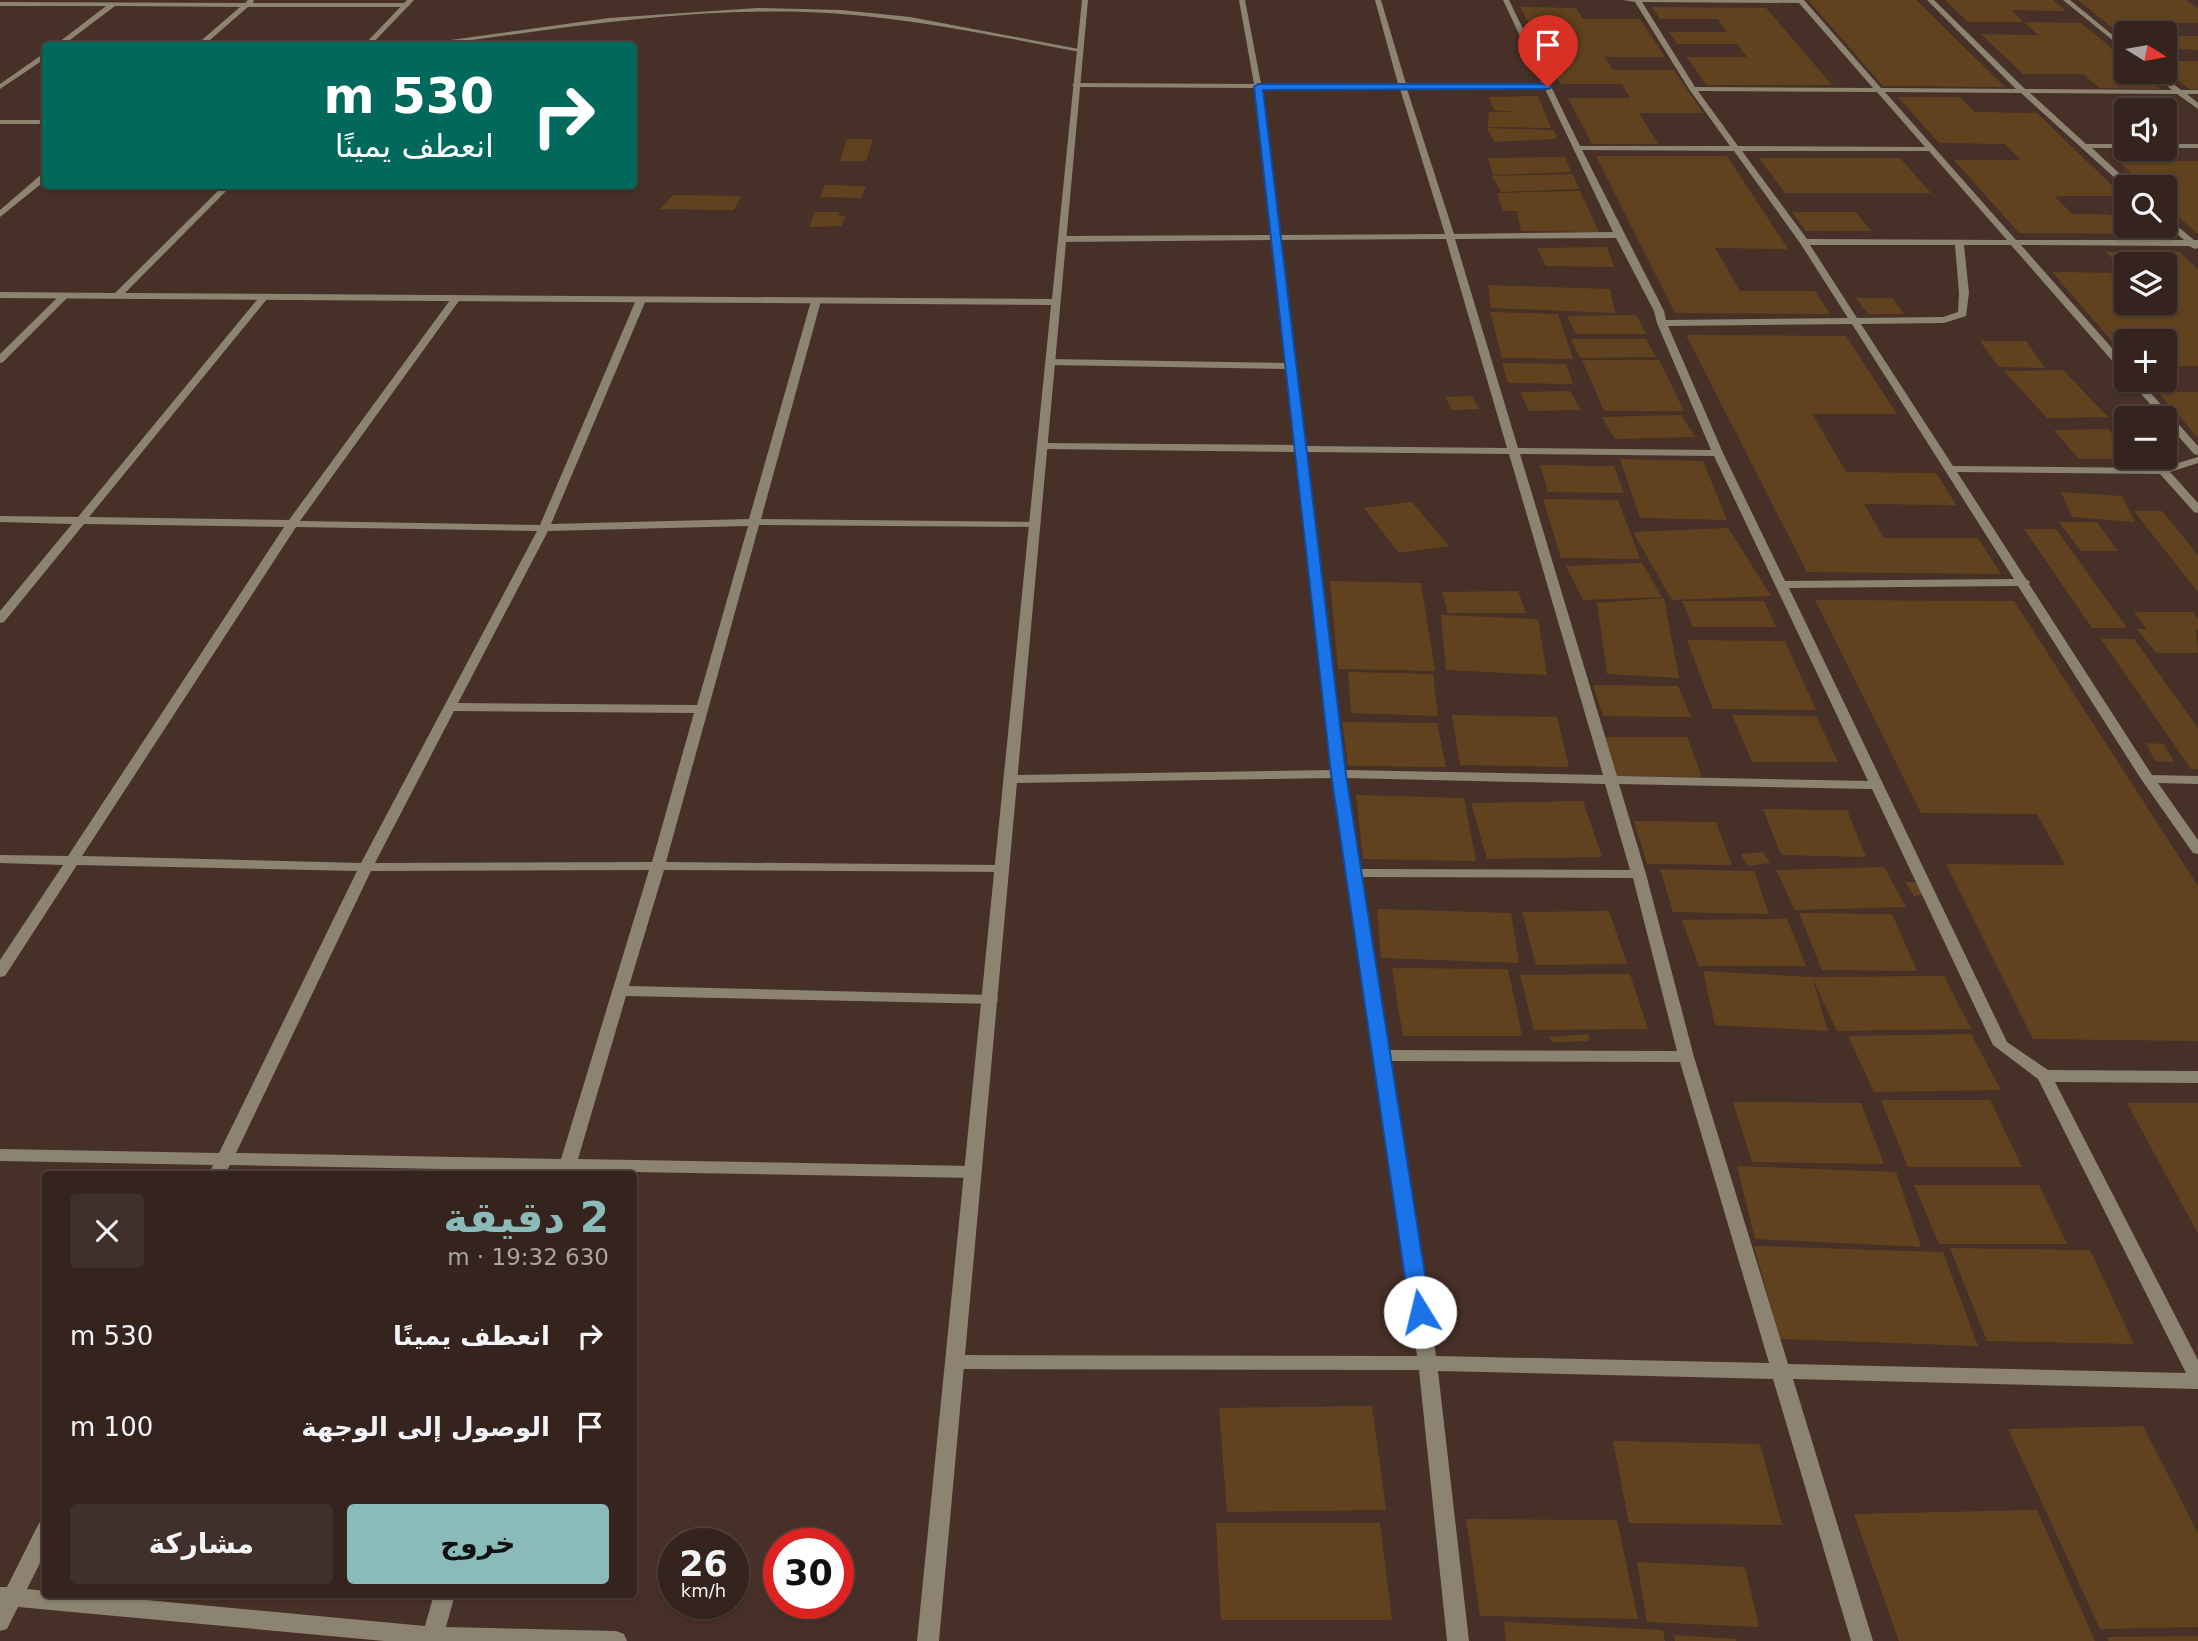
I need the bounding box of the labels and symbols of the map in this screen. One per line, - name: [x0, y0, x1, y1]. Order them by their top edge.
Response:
- pin: [1518, 15, 1578, 87]
- north arrow: [2114, 21, 2177, 84]
- position arrow: [1383, 1275, 1457, 1349]
- speed limit sign: 30: [763, 1528, 854, 1619]

